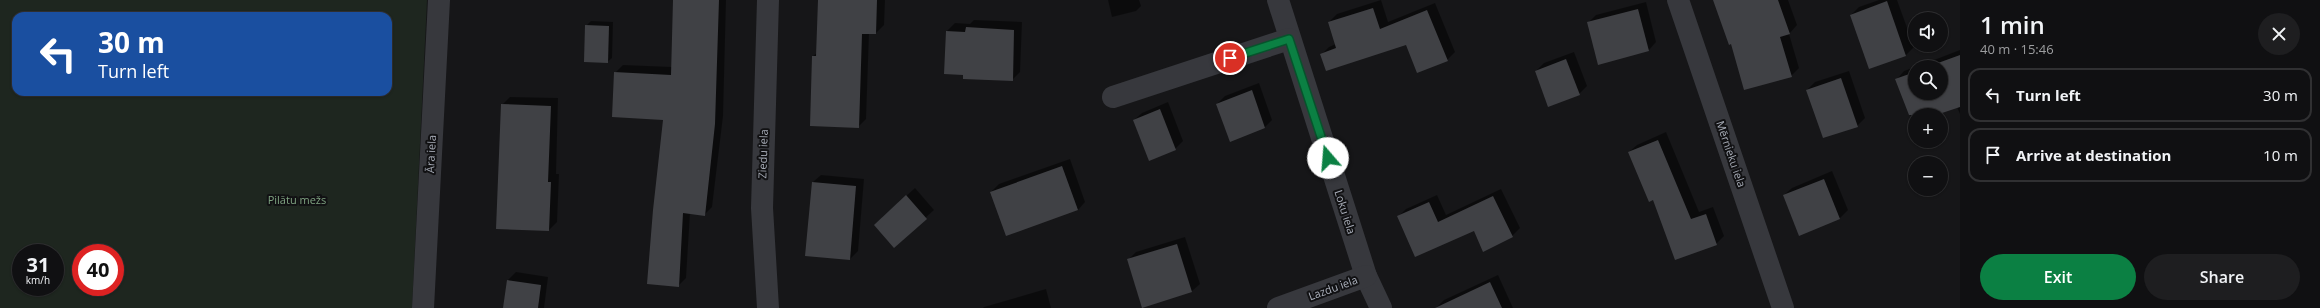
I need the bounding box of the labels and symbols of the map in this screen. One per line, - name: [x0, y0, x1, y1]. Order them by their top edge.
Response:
- pin: [1213, 41, 1247, 75]
- street label: Mērnieku iela: [1713, 119, 1750, 189]
- street label: Ziedu iela: [754, 129, 771, 179]
- street label: Āra iela: [422, 134, 439, 173]
- position arrow: [1307, 137, 1349, 179]
- street label: Loku iela: [1331, 188, 1360, 236]
- park label: Pilātu mežs: [268, 192, 326, 207]
- speed limit sign: 40: [72, 244, 124, 296]
- street label: Lazdu iela: [1306, 272, 1359, 303]

